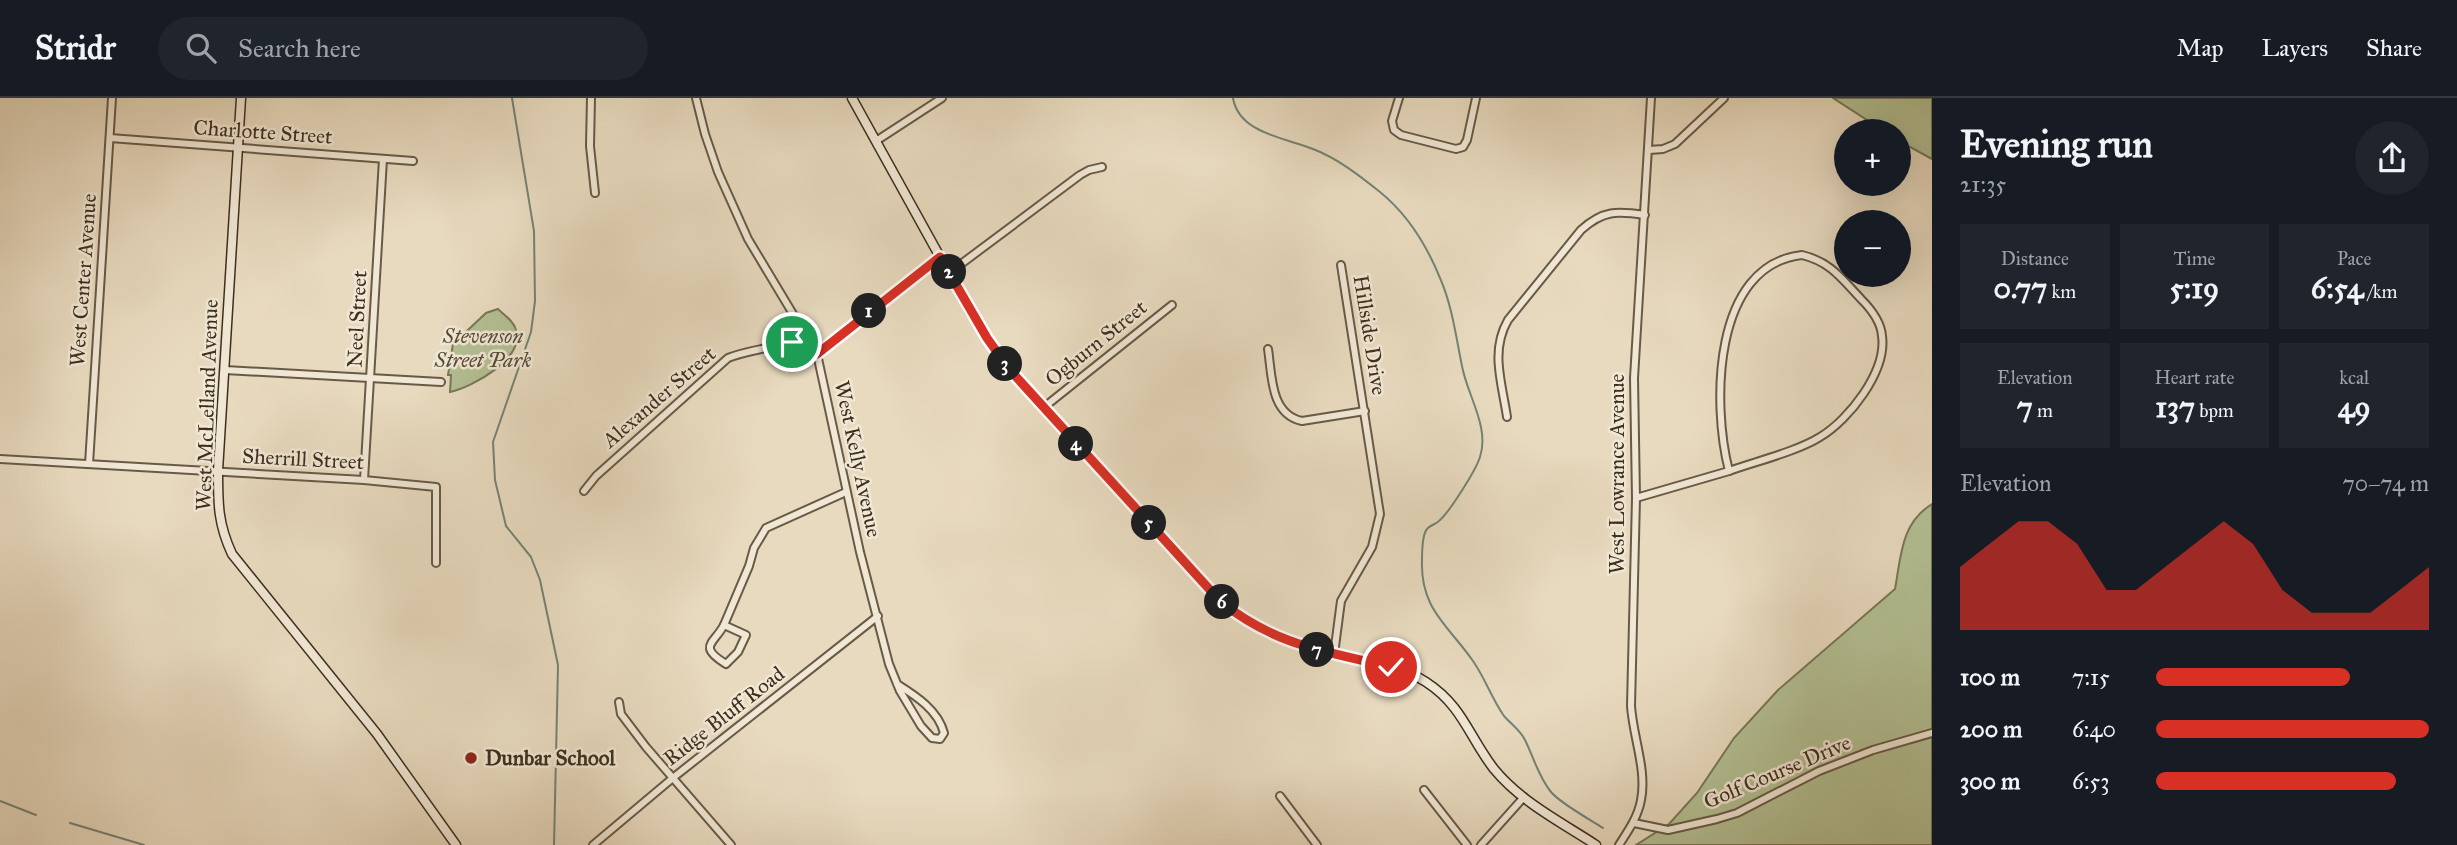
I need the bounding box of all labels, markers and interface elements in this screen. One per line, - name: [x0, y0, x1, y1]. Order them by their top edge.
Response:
- search box: [158, 17, 648, 80]
- text: Stridr: [35, 28, 116, 68]
- icon: search: [182, 29, 220, 67]
- text: Search here: [238, 32, 361, 64]
- text: Map: [2177, 33, 2224, 63]
- text: Layers: [2262, 33, 2328, 63]
- text: Share: [2366, 33, 2422, 63]
- street label: Charlotte Street: [193, 114, 334, 150]
- map controls: [1834, 119, 1911, 287]
- button: +: [1834, 119, 1911, 196]
- text: Evening run: [1960, 121, 2153, 167]
- button: share: [2355, 121, 2429, 195]
- text: 21:35: [1960, 170, 2006, 198]
- street label: West Center Avenue: [64, 192, 102, 367]
- button: −: [1834, 210, 1911, 287]
- text: Distance: [2001, 247, 2069, 270]
- text: Time: [2173, 247, 2216, 270]
- text: Pace: [2337, 247, 2371, 270]
- pin: 2: [932, 254, 967, 290]
- text: 2: [944, 260, 953, 283]
- street label: Neel Street: [341, 269, 373, 368]
- text: 0.77: [1993, 270, 2047, 306]
- text: 5:19: [2170, 270, 2219, 306]
- text: 6:54: [2311, 270, 2364, 306]
- street label: Hillside Drive: [1348, 273, 1392, 397]
- text: km: [2047, 280, 2076, 303]
- text: /km: [2364, 280, 2398, 303]
- pin: 1: [852, 294, 886, 328]
- street label: Ogburn Street: [1040, 294, 1152, 392]
- street label: West McLelland Avenue: [190, 299, 224, 511]
- text: 1: [865, 299, 872, 322]
- pin: [762, 312, 822, 372]
- park label: Stevenson Street Park: [434, 323, 532, 373]
- icon: arrive: [773, 323, 811, 361]
- street label: Alexander Street: [596, 340, 721, 454]
- pin: 3: [988, 346, 1023, 382]
- text: 3: [1001, 352, 1008, 375]
- text: Elevation: [1997, 366, 2073, 389]
- text: Heart rate: [2155, 366, 2234, 389]
- text: kcal: [2339, 366, 2369, 389]
- street label: West Lowrance Avenue: [1604, 373, 1630, 574]
- street label: West Kelly Avenue: [829, 378, 887, 540]
- text: 7: [2017, 389, 2033, 425]
- text: 137: [2155, 389, 2195, 425]
- text: 49: [2338, 389, 2371, 425]
- text: m: [2033, 399, 2053, 422]
- text: bpm: [2195, 399, 2234, 422]
- pin: 4: [1058, 426, 1094, 462]
- text: 4: [1070, 432, 1081, 455]
- street label: Sherrill Street: [241, 443, 365, 475]
- text: Elevation: [1960, 469, 2051, 497]
- text: 70–74 m: [2342, 469, 2429, 497]
- pin: 5: [1132, 506, 1166, 540]
- text: 5: [1144, 511, 1153, 534]
- pin: 6: [1204, 584, 1240, 620]
- text: 6: [1217, 590, 1226, 613]
- pin: 7: [1300, 632, 1334, 668]
- pin: [1361, 637, 1421, 697]
- text: 7: [1311, 638, 1322, 661]
- icon: check: [1372, 648, 1410, 686]
- street label: Ridge Bluff Road: [658, 660, 790, 771]
- text: 100 m: [1960, 663, 2020, 691]
- text: 7:15: [2072, 663, 2110, 691]
- text: 200 m: [1960, 715, 2022, 743]
- text: 6:40: [2072, 715, 2116, 743]
- street label: Golf Course Drive: [1700, 729, 1855, 815]
- place label: Dunbar School: [485, 745, 616, 771]
- marker: Dunbar School: [463, 750, 479, 766]
- text: 300 m: [1960, 767, 2020, 795]
- text: 6:53: [2072, 767, 2109, 795]

